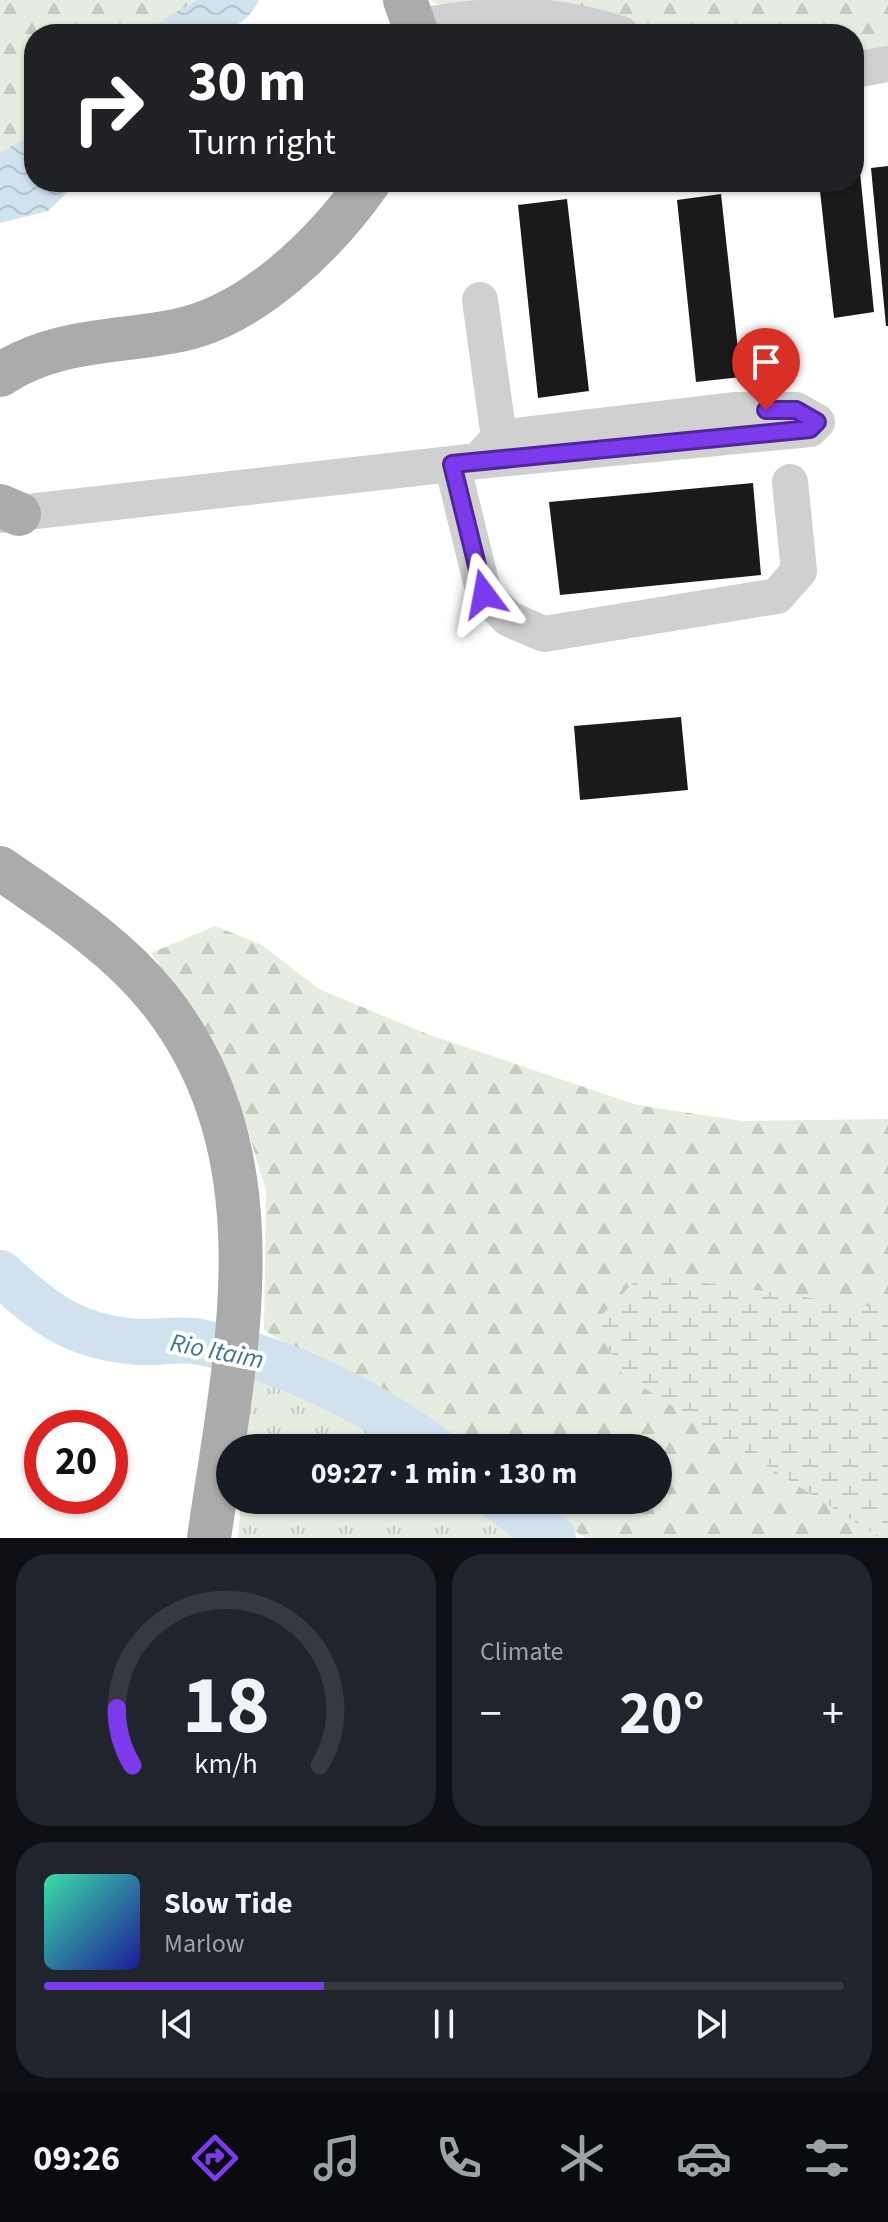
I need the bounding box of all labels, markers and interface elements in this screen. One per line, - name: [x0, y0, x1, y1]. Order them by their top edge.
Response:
- text: 30 m: [188, 43, 306, 122]
- icon: right: [56, 56, 160, 160]
- text: Turn right: [188, 117, 336, 168]
- pin: [732, 328, 800, 410]
- icon: arrive: [744, 340, 788, 384]
- position arrow: [442, 552, 526, 636]
- water label: Rio Itaim: [167, 1324, 267, 1378]
- speed limit sign: 20: [24, 1410, 128, 1514]
- text: 09:27 · 1 min · 130 m: [311, 1452, 577, 1495]
- text: Climate: [480, 1633, 564, 1670]
- text: 18: [182, 1647, 270, 1765]
- text: 20°: [619, 1672, 705, 1757]
- text: −: [480, 1683, 502, 1746]
- text: +: [822, 1683, 844, 1746]
- text: km/h: [194, 1744, 258, 1784]
- text: Slow Tide: [164, 1882, 293, 1925]
- text: Marlow: [164, 1925, 244, 1962]
- icon: previous: [155, 2002, 199, 2046]
- icon: pause: [422, 2002, 466, 2046]
- icon: next: [689, 2002, 733, 2046]
- icon: directions: [187, 2130, 243, 2186]
- icon: music: [309, 2130, 365, 2186]
- icon: phone: [431, 2130, 487, 2186]
- icon: climate: [554, 2130, 610, 2186]
- icon: car: [676, 2130, 732, 2186]
- icon: filters: [799, 2130, 855, 2186]
- text: 09:26: [33, 2133, 120, 2184]

